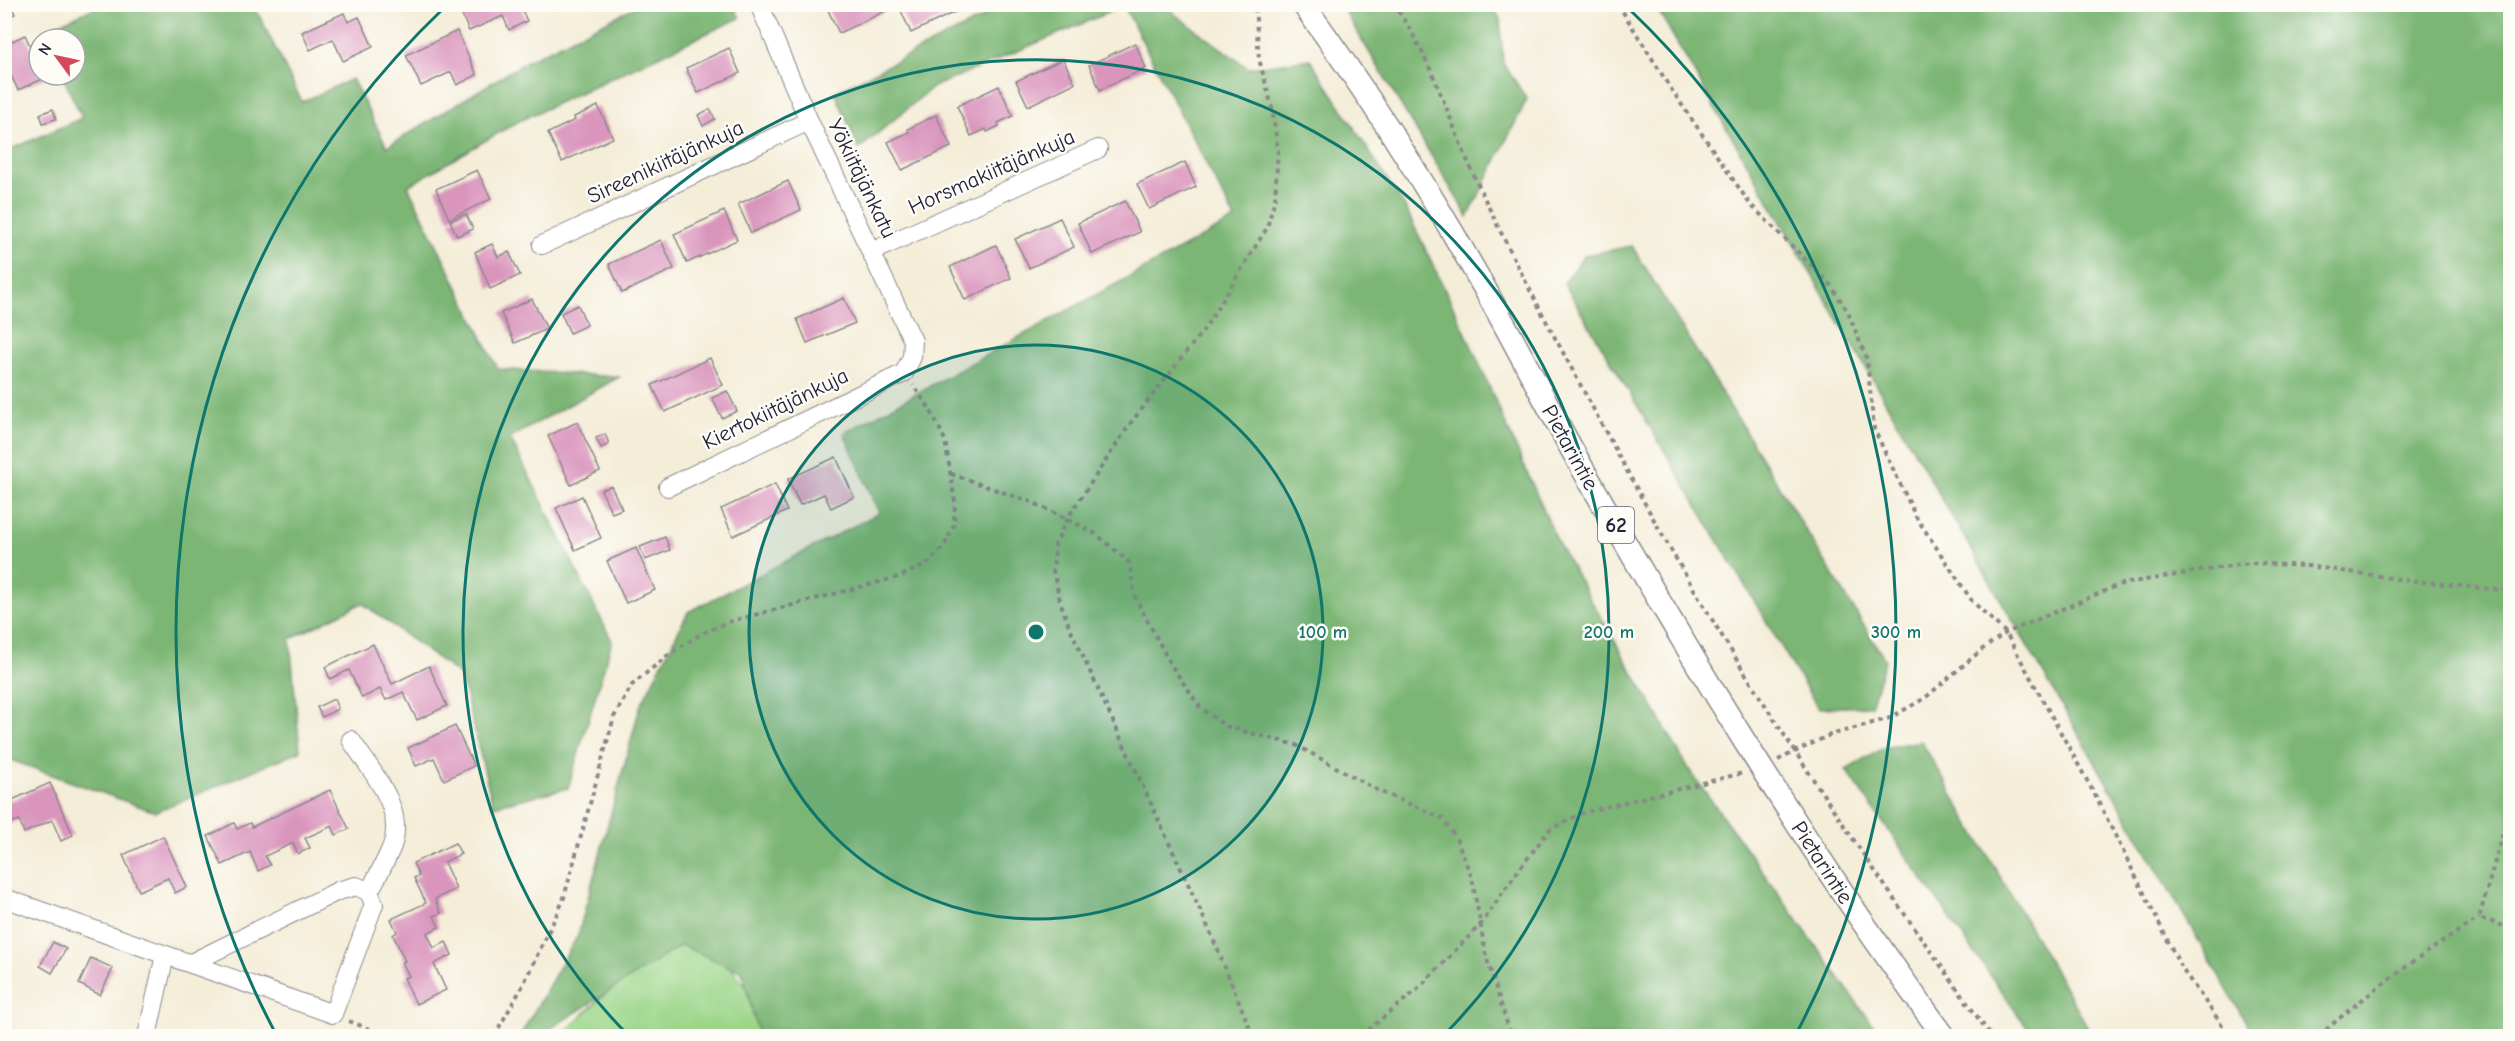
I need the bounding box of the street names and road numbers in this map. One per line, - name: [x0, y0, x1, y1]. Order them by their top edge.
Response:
- street label: Sireenikiitäjänkuja: [583, 114, 748, 209]
- street label: Yökiitäjänkatu: [822, 115, 902, 242]
- street label: Horsmakiitäjänkuja: [904, 123, 1079, 220]
- street label: Kiertokiitäjänkuja: [698, 362, 853, 455]
- street label: Pietarintie: [1536, 400, 1604, 495]
- road number: 62: [1598, 507, 1634, 543]
- street label: Pietarintie: [1786, 816, 1859, 909]

